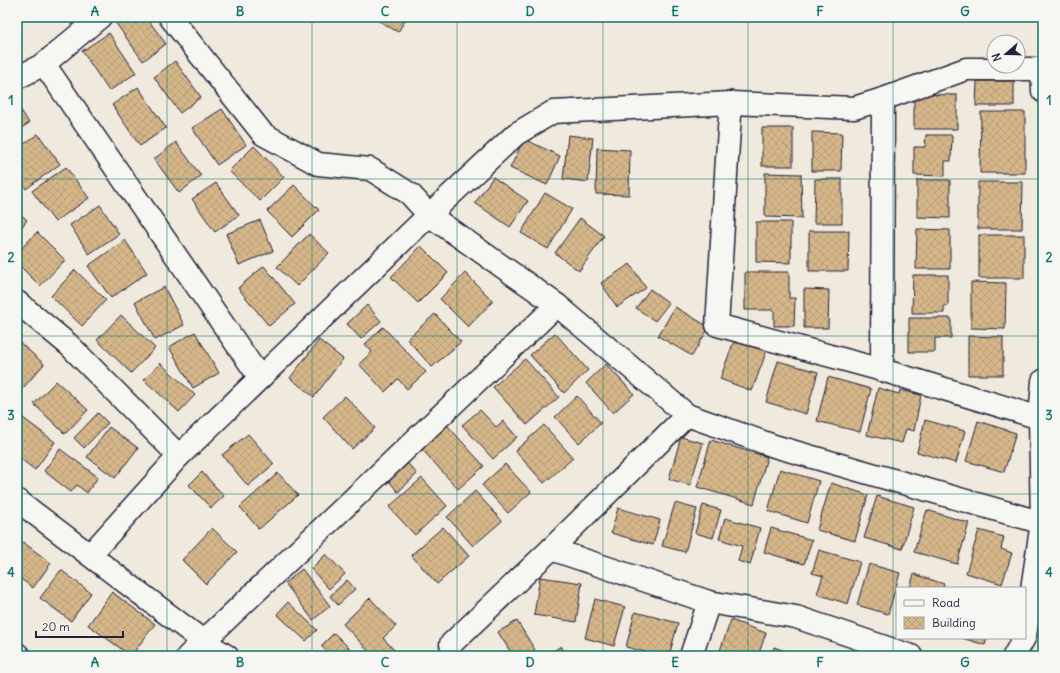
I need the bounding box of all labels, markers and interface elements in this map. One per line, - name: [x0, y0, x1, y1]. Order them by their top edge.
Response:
- text: A: [91, 3, 100, 20]
- text: B: [236, 3, 245, 20]
- text: C: [381, 3, 390, 20]
- text: D: [525, 3, 535, 20]
- text: E: [671, 3, 679, 20]
- text: F: [816, 3, 824, 20]
- text: G: [960, 3, 970, 20]
- north arrow: [986, 34, 1026, 74]
- text: N: [989, 51, 1004, 63]
- text: 1: [8, 92, 14, 109]
- text: 1: [1046, 92, 1052, 109]
- text: 2: [7, 249, 15, 266]
- text: 2: [1045, 249, 1053, 266]
- text: 3: [7, 407, 15, 424]
- text: 3: [1045, 407, 1053, 424]
- text: 4: [7, 564, 15, 581]
- text: 4: [1045, 564, 1053, 581]
- legend: [896, 587, 1026, 639]
- text: Road: [932, 595, 960, 610]
- scale bar: [36, 613, 123, 639]
- text: Building: [932, 615, 976, 630]
- text: 20 m: [42, 619, 70, 634]
- text: A: [91, 654, 100, 671]
- text: B: [236, 654, 245, 671]
- text: C: [381, 654, 390, 671]
- text: D: [525, 654, 535, 671]
- text: E: [671, 654, 679, 671]
- text: F: [816, 654, 824, 671]
- text: G: [960, 654, 970, 671]

